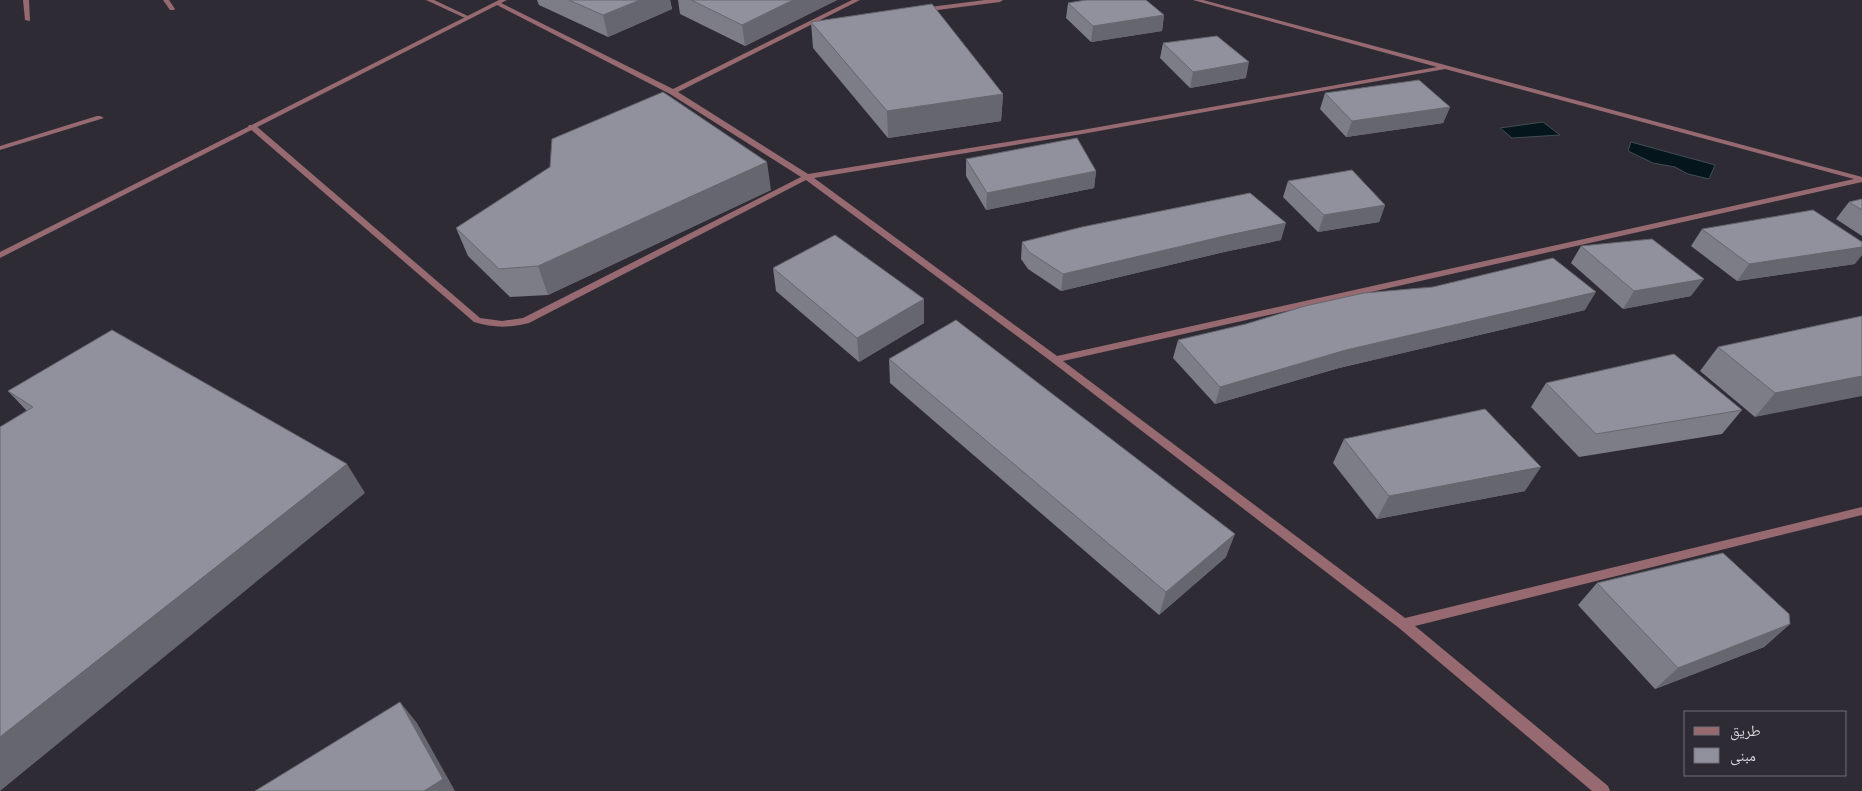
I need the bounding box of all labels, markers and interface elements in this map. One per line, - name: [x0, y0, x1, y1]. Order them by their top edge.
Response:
- legend: [1684, 711, 1847, 776]
- text: طريق: [1730, 720, 1761, 741]
- text: مبنى: [1730, 745, 1756, 766]

